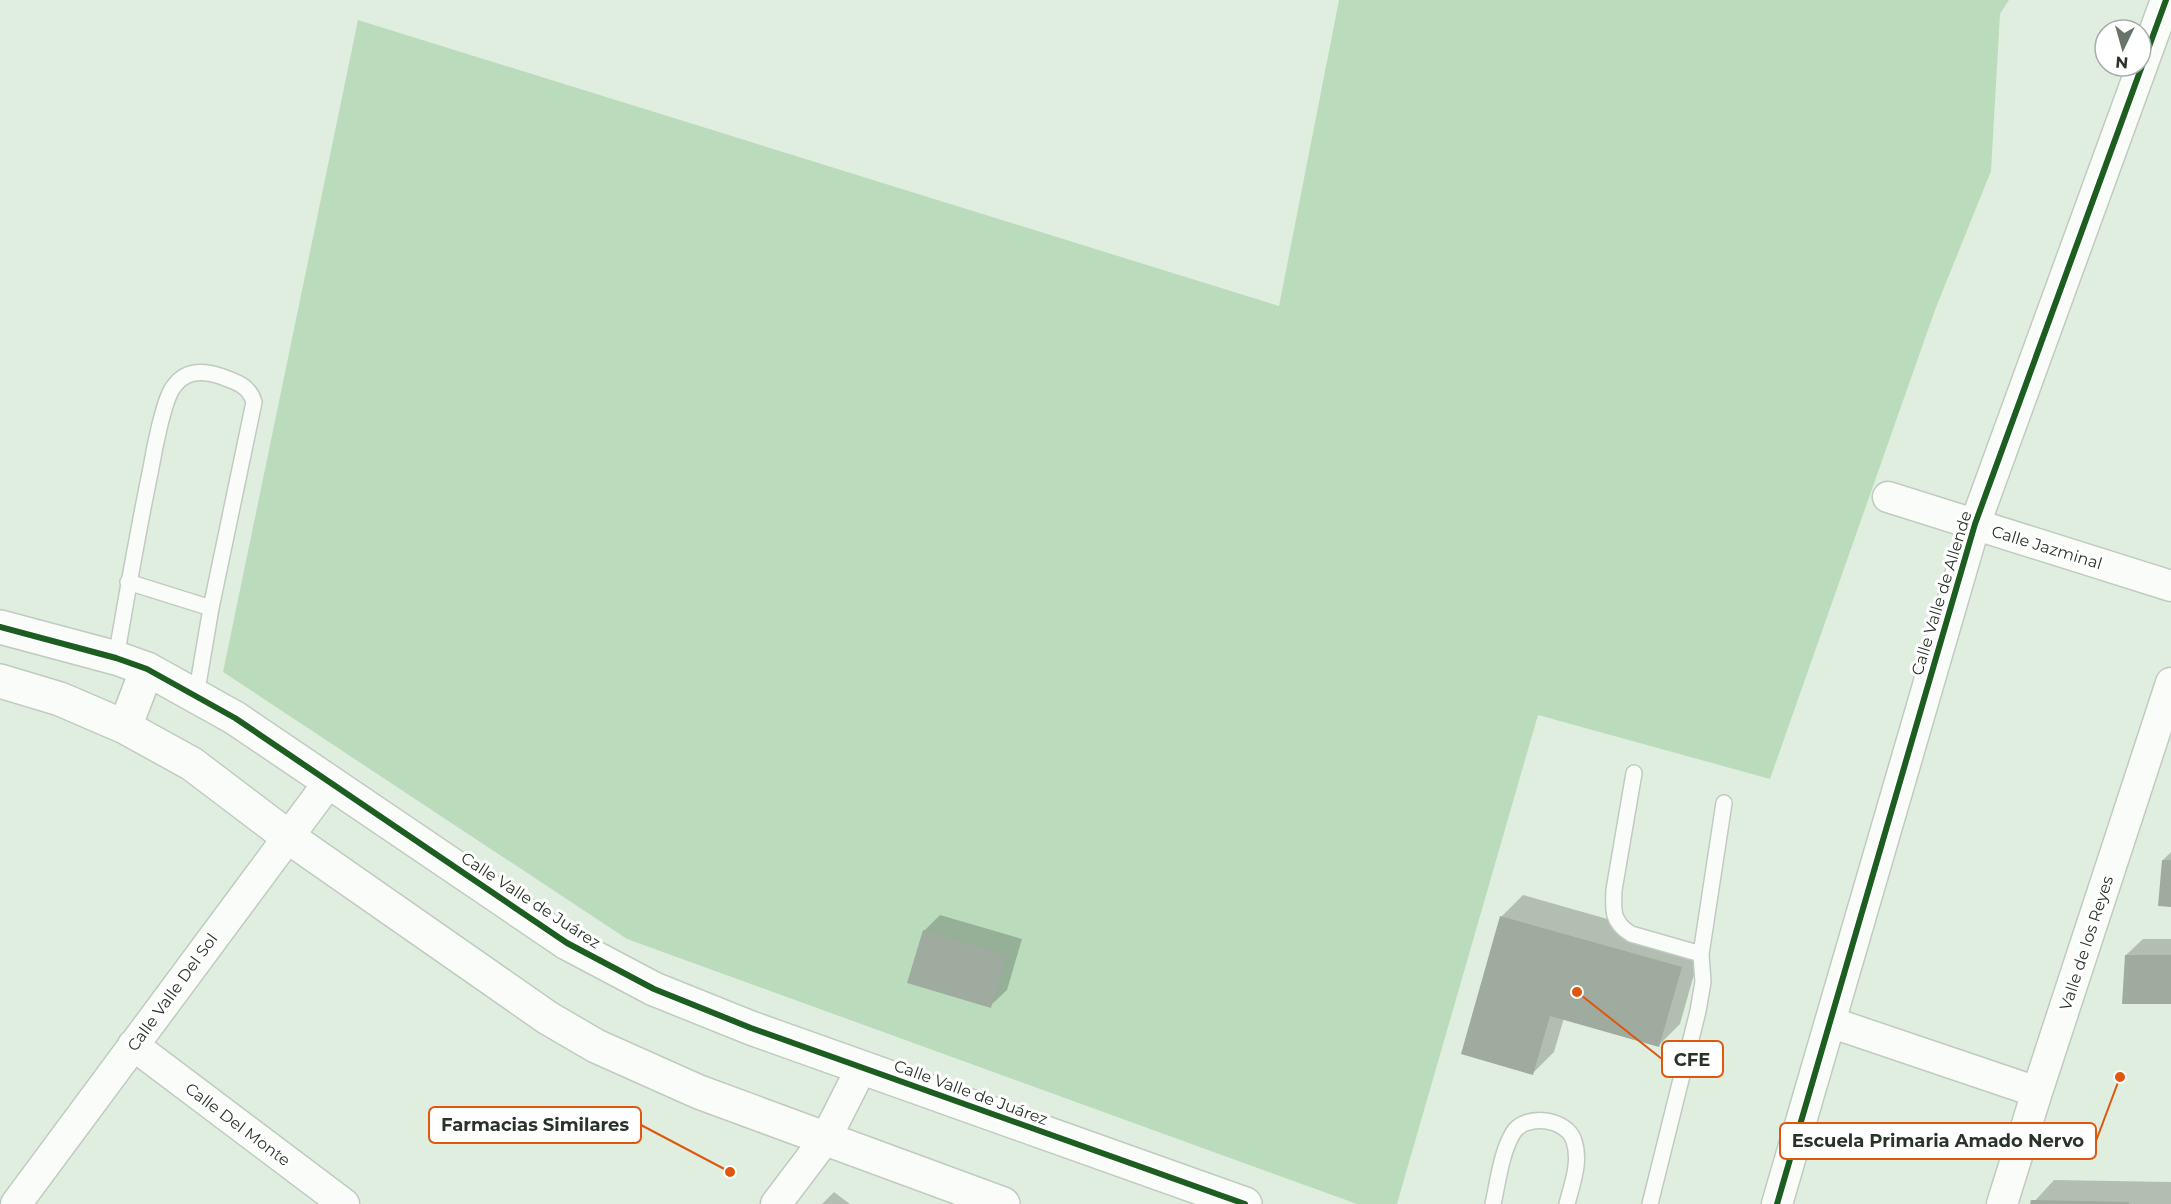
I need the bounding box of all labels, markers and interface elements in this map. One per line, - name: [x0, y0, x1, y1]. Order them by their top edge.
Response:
- north arrow: [2093, 18, 2153, 78]
- text: N: [2114, 52, 2129, 72]
- street label: Calle Valle de Allende: [1907, 509, 1976, 678]
- street label: Calle Jazminal: [1989, 522, 2104, 573]
- street label: Calle Valle de Juárez: [458, 848, 604, 953]
- street label: Valle de los Reyes: [2056, 873, 2117, 1013]
- street label: Calle Valle Del Sol: [123, 930, 221, 1055]
- callout: CFE: [1662, 1041, 1723, 1077]
- text: CFE: [1674, 1049, 1710, 1071]
- street label: Calle Valle de Juárez: [891, 1056, 1050, 1129]
- street label: Calle Del Monte: [181, 1079, 294, 1170]
- callout: Farmacias Similares: [429, 1107, 641, 1143]
- text: Farmacias Similares: [441, 1114, 629, 1136]
- callout: Escuela Primaria Amado Nervo: [1780, 1123, 2096, 1159]
- text: Escuela Primaria Amado Nervo: [1792, 1130, 2084, 1152]

